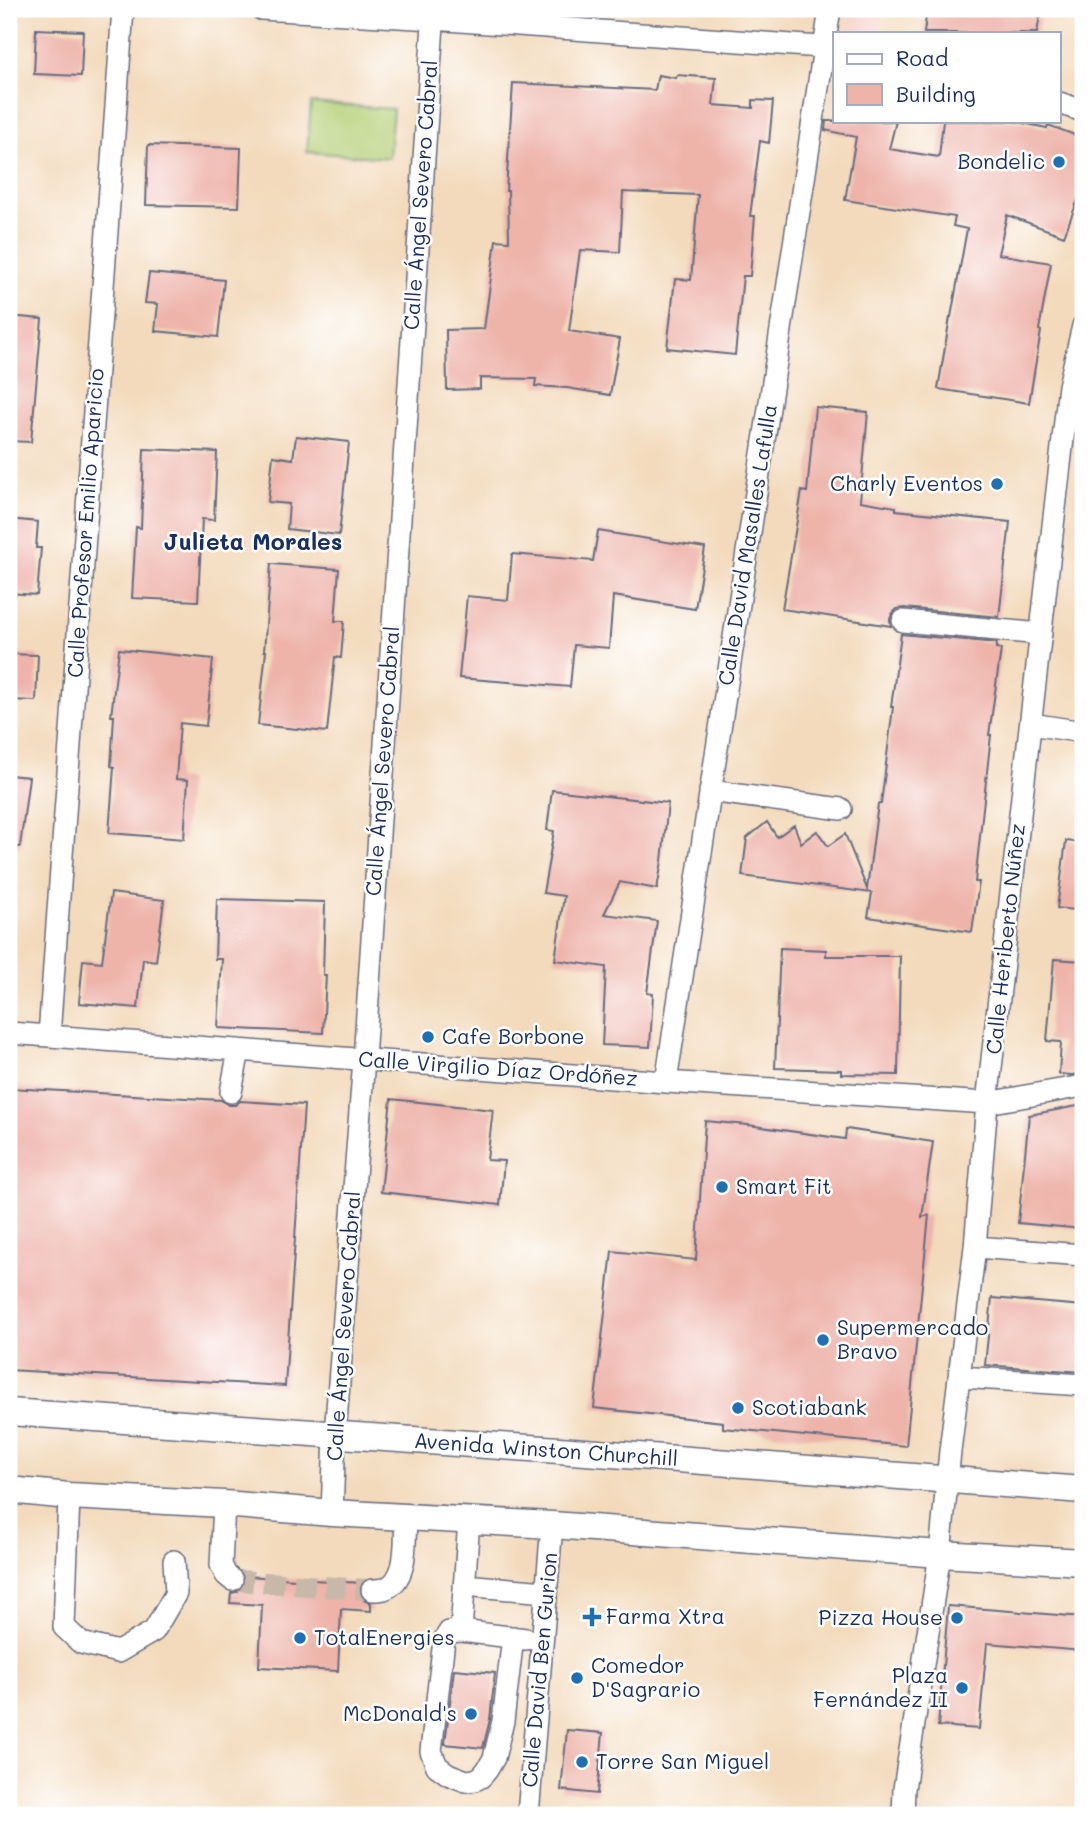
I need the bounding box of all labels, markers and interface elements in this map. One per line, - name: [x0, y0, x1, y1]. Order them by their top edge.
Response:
- legend: [833, 32, 1060, 122]
- text: Road: [896, 44, 948, 71]
- street label: Calle Ángel Severo Cabral: [397, 59, 442, 331]
- text: Building: [896, 80, 976, 107]
- place label: Bondelic: [958, 147, 1045, 174]
- marker: Bondelic: [1051, 154, 1067, 170]
- street label: Calle Profesor Emilio Aparicio: [60, 367, 109, 679]
- street label: Calle David Masalles Lafulla: [711, 402, 782, 687]
- place label: Charly Eventos: [830, 469, 983, 496]
- marker: Charly Eventos: [989, 476, 1005, 492]
- district label: Julieta Morales: [164, 526, 342, 556]
- street label: Calle Ángel Severo Cabral: [359, 625, 404, 897]
- street label: Calle Heriberto Núñez: [979, 822, 1030, 1056]
- place label: Cafe Borbone: [442, 1022, 584, 1049]
- marker: Cafe Borbone: [420, 1029, 436, 1045]
- street label: Calle Virgilio Díaz Ordóñez: [357, 1044, 639, 1091]
- place label: Smart Fit: [736, 1172, 832, 1199]
- marker: Smart Fit: [714, 1179, 730, 1195]
- street label: Calle Ángel Severo Cabral: [320, 1190, 365, 1462]
- place label: Supermercado Bravo: [837, 1313, 988, 1364]
- marker: Supermercado Bravo: [815, 1332, 831, 1348]
- place label: Scotiabank: [752, 1393, 867, 1420]
- marker: Scotiabank: [730, 1400, 746, 1416]
- street label: Avenida Winston Churchill: [413, 1426, 679, 1471]
- street label: Calle David Ben Gurion: [515, 1551, 562, 1789]
- place label: Farma Xtra: [606, 1602, 725, 1629]
- place label: Pizza House: [818, 1603, 943, 1630]
- marker: Farma Xtra: [584, 1609, 600, 1625]
- marker: Pizza House: [949, 1610, 965, 1626]
- place label: TotalEnergies: [314, 1623, 455, 1650]
- marker: TotalEnergies: [292, 1630, 308, 1646]
- place label: Comedor D'Sagrario: [591, 1651, 700, 1702]
- place label: Plaza Fernández II: [813, 1661, 948, 1712]
- marker: Comedor D'Sagrario: [569, 1670, 585, 1686]
- marker: Plaza Fernández II: [954, 1680, 970, 1696]
- place label: McDonald's: [343, 1699, 457, 1726]
- marker: McDonald's: [463, 1706, 479, 1722]
- place label: Torre San Miguel: [596, 1747, 769, 1774]
- marker: Torre San Miguel: [574, 1754, 590, 1770]

